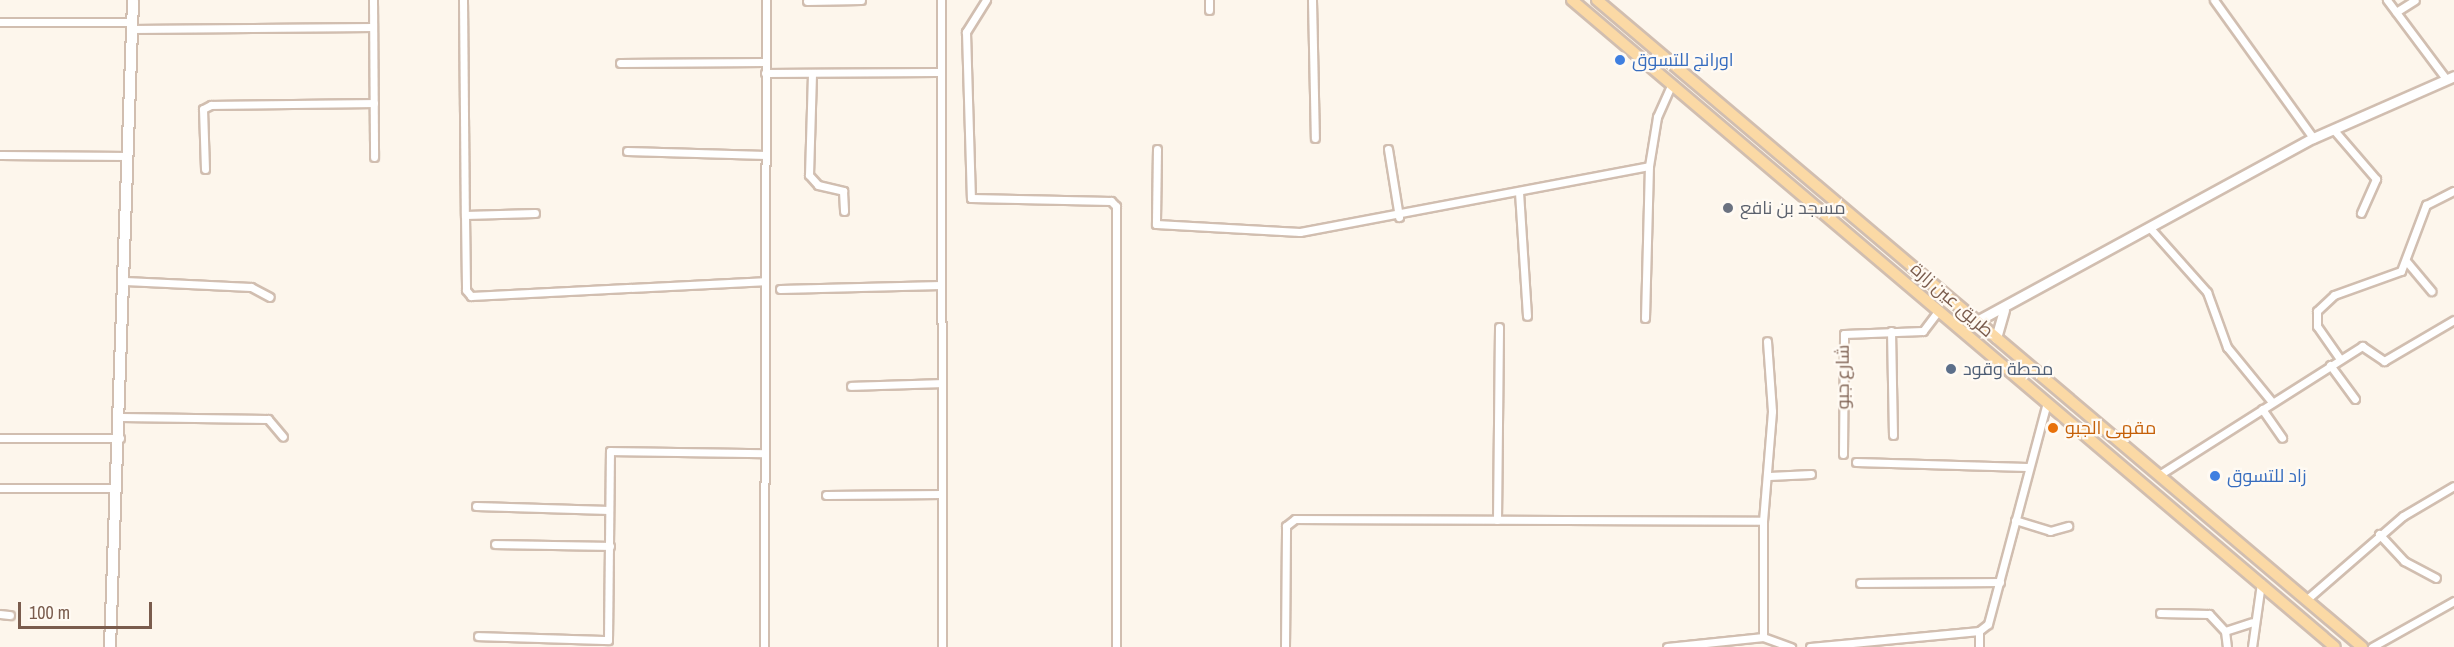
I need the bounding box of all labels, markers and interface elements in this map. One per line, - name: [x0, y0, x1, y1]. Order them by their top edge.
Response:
- place label: اورانج للتسوق: [1632, 49, 1734, 71]
- marker: اورانج للتسوق: [1613, 53, 1627, 67]
- place label: مسجد بن نافع: [1740, 197, 1846, 219]
- marker: مسجد بن نافع: [1721, 201, 1735, 215]
- street label: طريق عين زارة: [1906, 258, 1998, 342]
- street label: شارع جبو: [1832, 345, 1854, 409]
- place label: محطة وقود: [1963, 358, 2053, 380]
- marker: محطة وقود: [1944, 362, 1958, 376]
- place label: مقهى الجبو: [2065, 417, 2156, 439]
- marker: مقهى الجبو: [2046, 421, 2060, 435]
- place label: زاد للتسوق: [2227, 465, 2307, 487]
- marker: زاد للتسوق: [2208, 469, 2222, 483]
- scale bar: [21, 590, 154, 628]
- text: 100 m: [29, 600, 70, 625]

